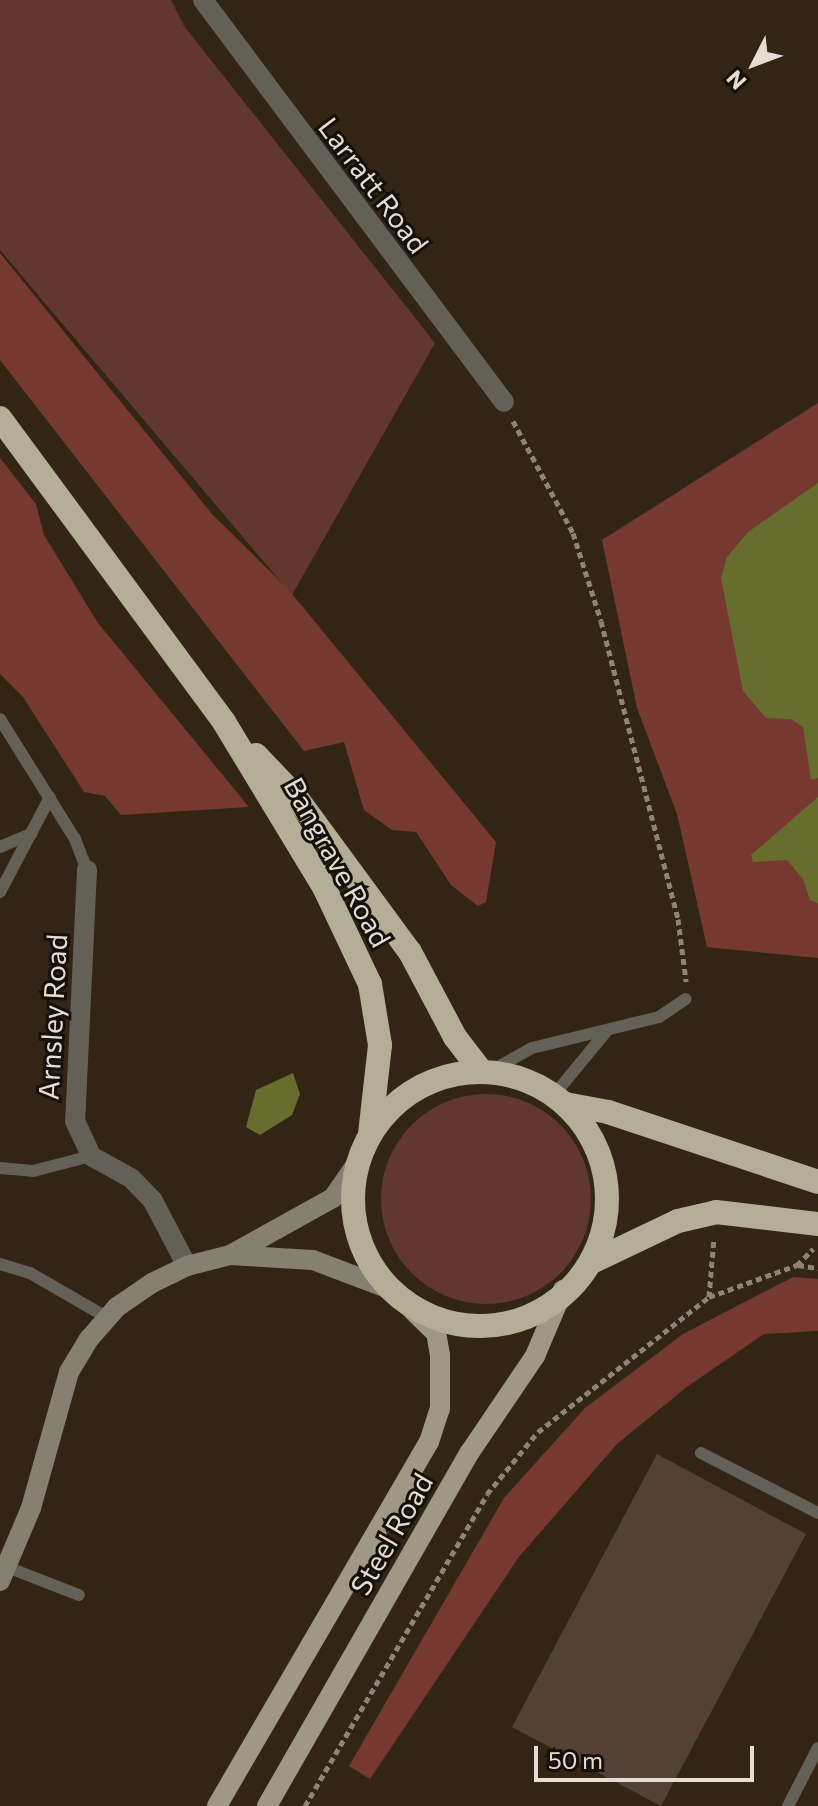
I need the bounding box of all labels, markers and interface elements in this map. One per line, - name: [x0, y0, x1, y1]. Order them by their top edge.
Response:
- north arrow: [714, 24, 794, 104]
- text: N: [720, 65, 751, 96]
- street label: Larratt Road: [312, 111, 436, 259]
- street label: Bangrave Road: [278, 771, 398, 953]
- street label: Arnsley Road: [31, 933, 73, 1101]
- street label: Steel Road: [343, 1467, 439, 1601]
- scale bar: [538, 1730, 758, 1780]
- text: 50 m: [548, 1745, 603, 1774]

